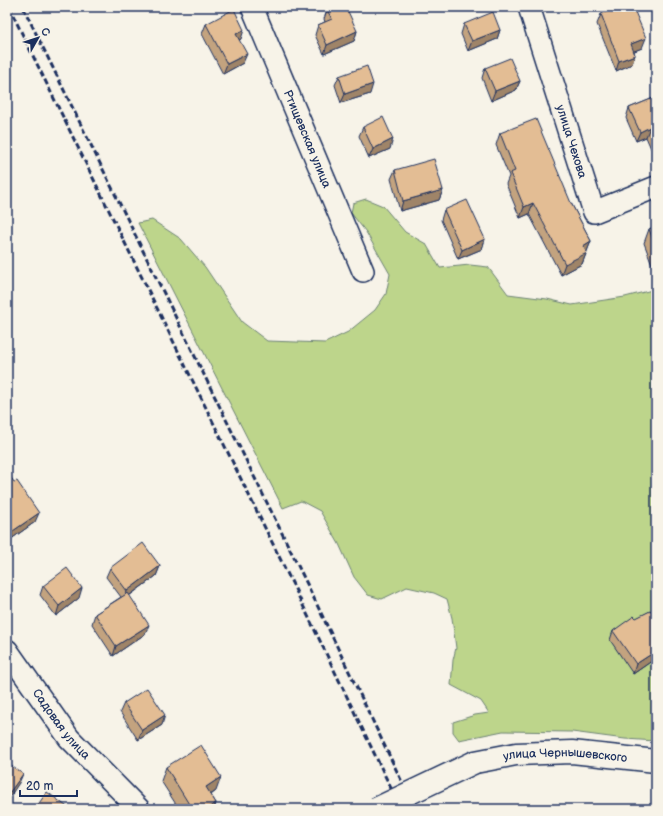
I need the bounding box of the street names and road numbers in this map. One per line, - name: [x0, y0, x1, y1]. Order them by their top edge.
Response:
- street label: Ртищевская улица: [280, 88, 334, 190]
- street label: улица Чехова: [552, 103, 590, 180]
- street label: Садовая улица: [29, 686, 93, 763]
- street label: улица Чернышевского: [502, 745, 628, 766]

